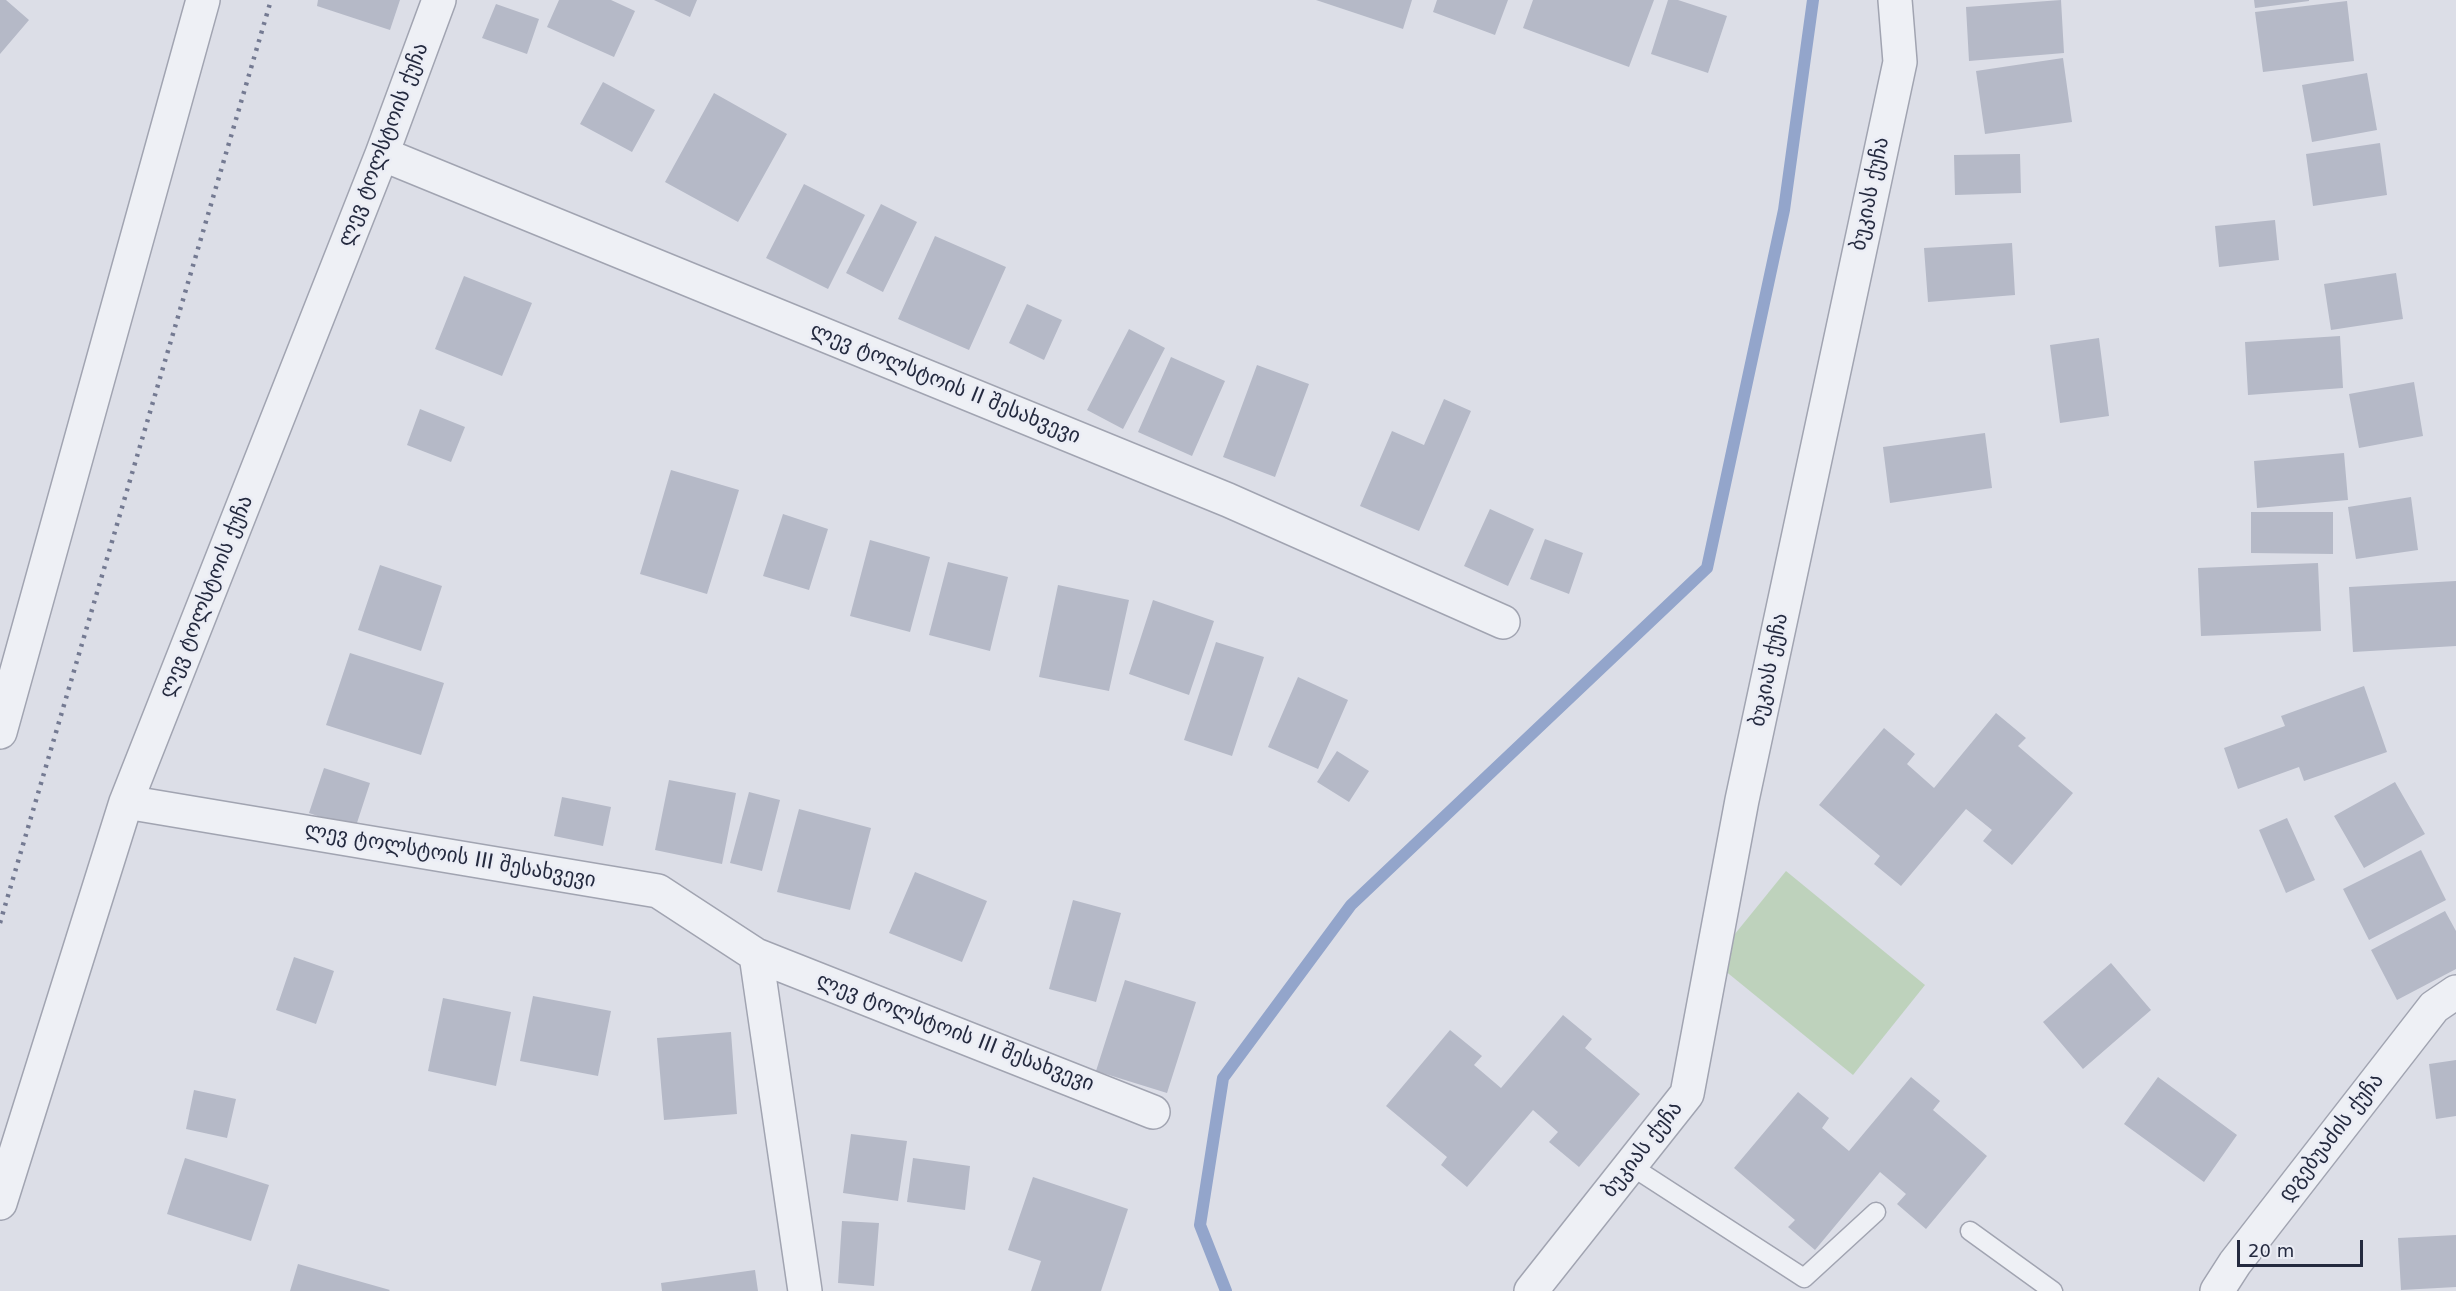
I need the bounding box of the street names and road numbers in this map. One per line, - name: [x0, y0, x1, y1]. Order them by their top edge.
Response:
- street label: ლევ ტოლსტოის ქუჩა: [334, 40, 434, 250]
- street label: ბუკიას ქუჩა: [1847, 135, 1895, 253]
- street label: ლევ ტოლსტოის II შესახვევი: [806, 318, 1084, 450]
- street label: ლევ ტოლსტოის ქუჩა: [155, 492, 259, 702]
- street label: ბუკიას ქუჩა: [1746, 611, 1794, 729]
- street label: ლევ ტოლსტოის III შესახვევი: [302, 818, 598, 894]
- street label: ლევ ტოლსტოის III შესახვევი: [813, 968, 1097, 1098]
- street label: დგებუაძის ქუჩა: [2274, 1069, 2390, 1207]
- street label: ბუკიას ქუჩა: [1598, 1097, 1688, 1203]

